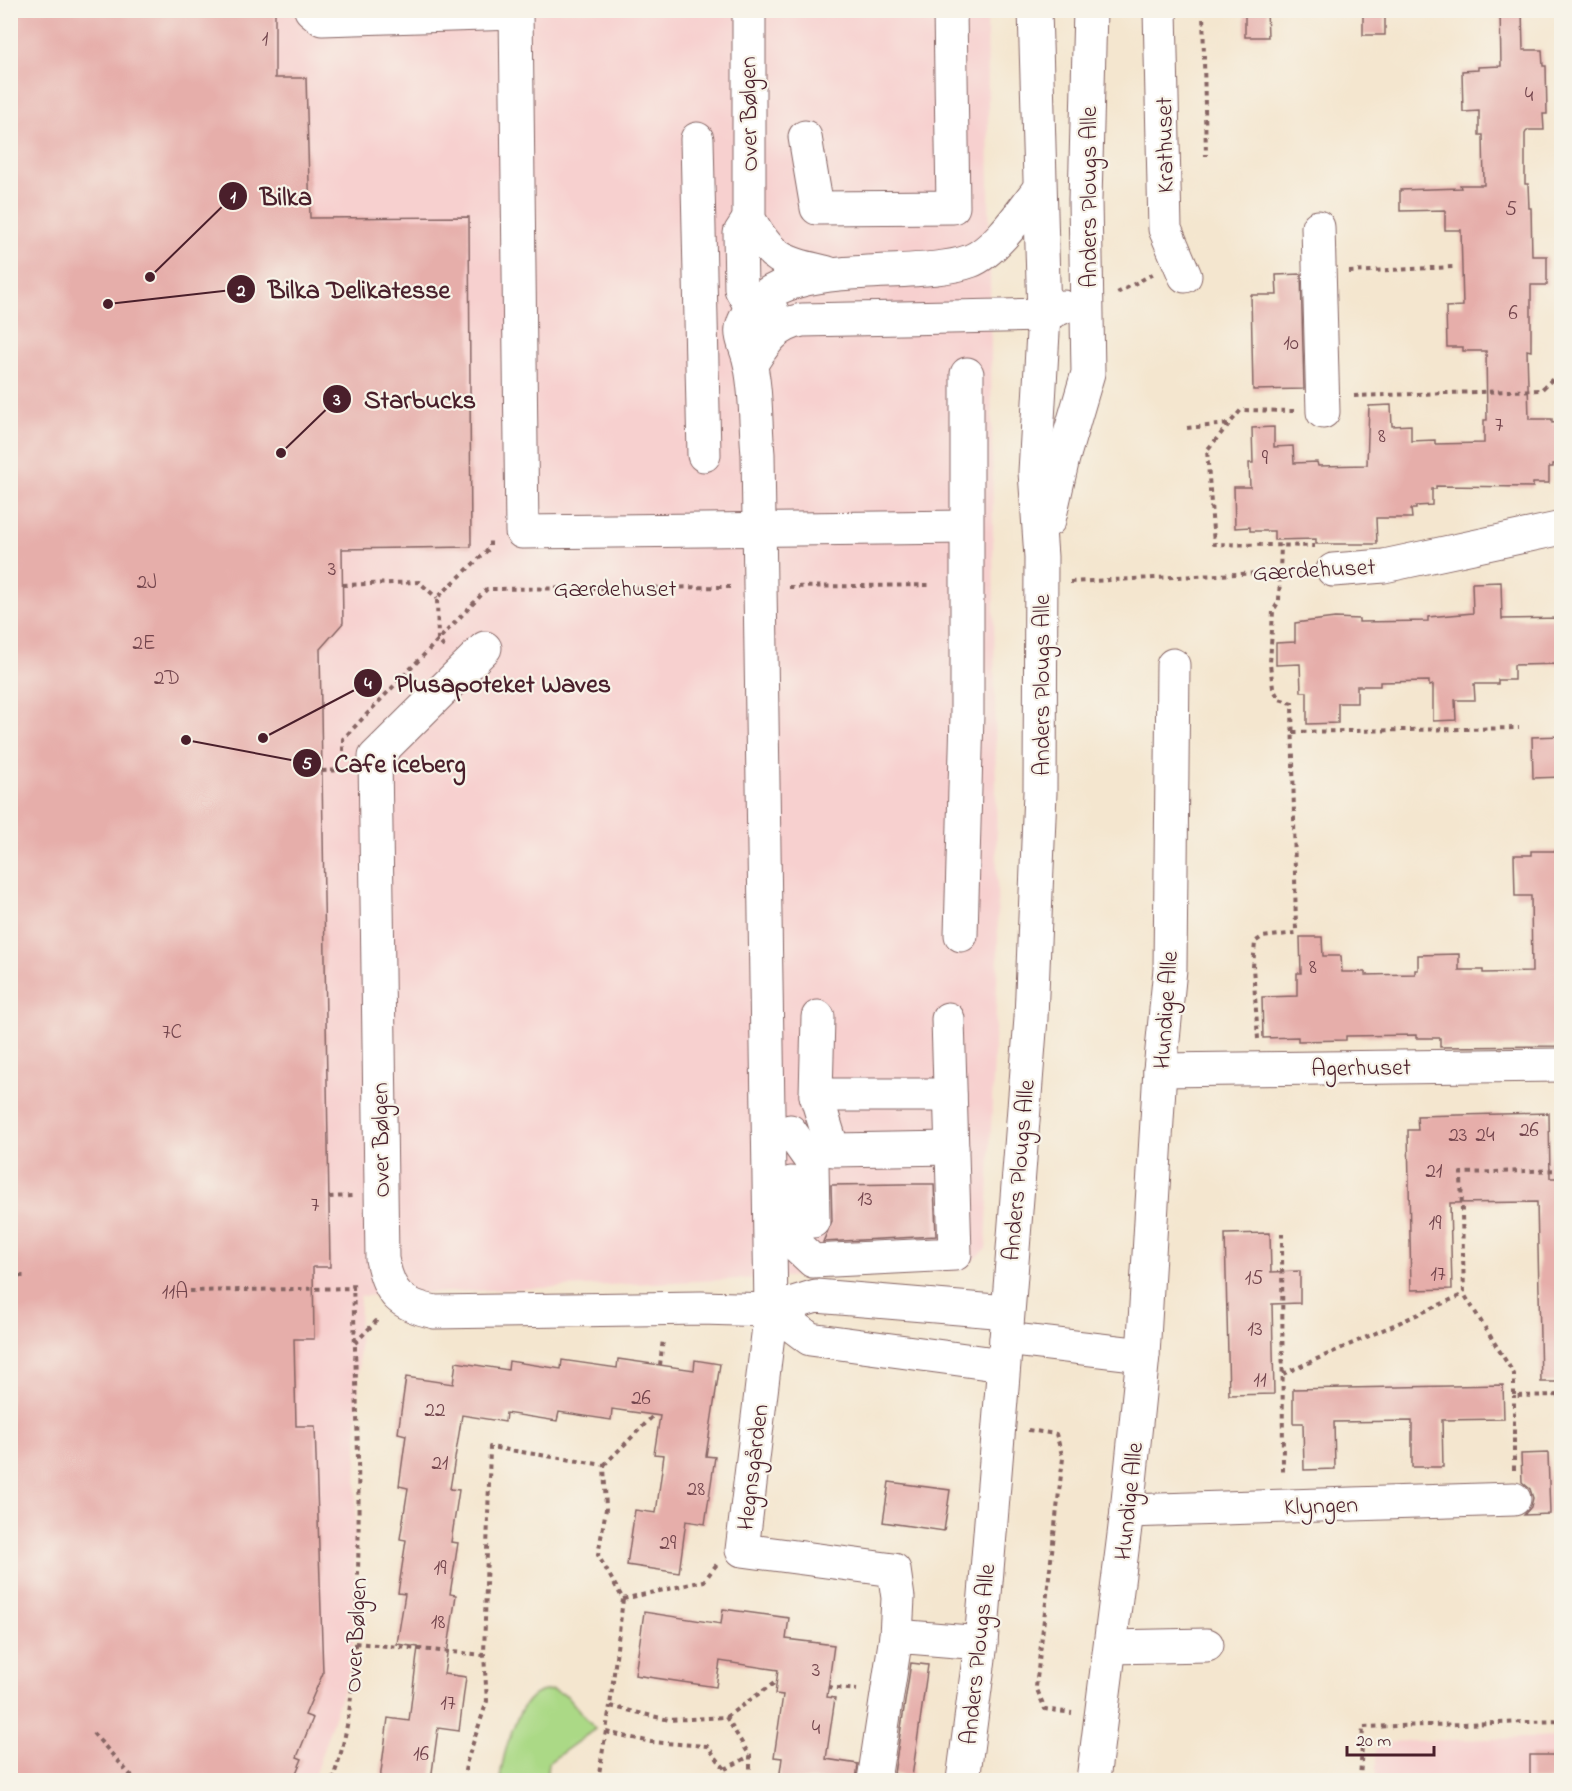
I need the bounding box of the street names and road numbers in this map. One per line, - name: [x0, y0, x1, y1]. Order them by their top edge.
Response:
- street label: Over Bølgen: [732, 56, 769, 172]
- street label: Krathuset: [1148, 97, 1185, 193]
- street label: Anders Plougs Alle: [1073, 106, 1108, 288]
- street label: Gærdehuset: [1252, 551, 1376, 592]
- street label: Gærdehuset: [553, 573, 677, 608]
- street label: Anders Plougs Alle: [1026, 594, 1061, 776]
- street label: Hundige Alle: [1146, 950, 1189, 1070]
- street label: Agerhuset: [1311, 1051, 1411, 1088]
- street label: Anders Plougs Alle: [995, 1078, 1046, 1262]
- street label: Over Bølgen: [364, 1082, 401, 1198]
- street label: Hegnsgården: [729, 1402, 780, 1532]
- street label: Hundige Alle: [1107, 1440, 1154, 1562]
- street label: Klyngen: [1283, 1489, 1359, 1527]
- street label: Anders Plougs Alle: [953, 1562, 1006, 1746]
- street label: Over Bølgen: [337, 1577, 378, 1694]

